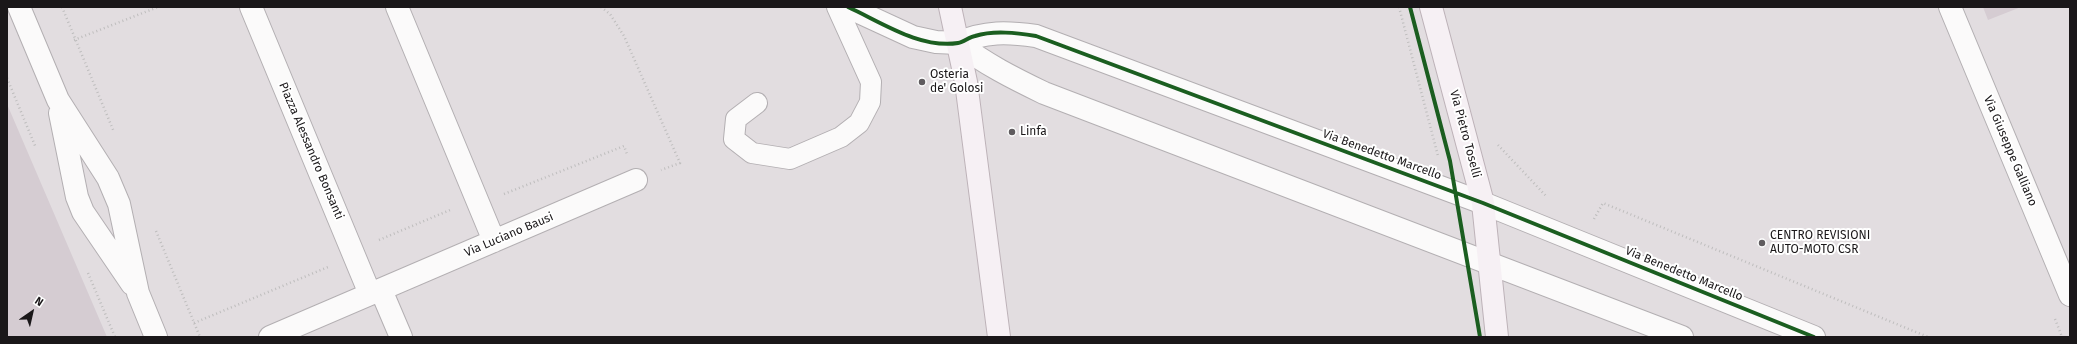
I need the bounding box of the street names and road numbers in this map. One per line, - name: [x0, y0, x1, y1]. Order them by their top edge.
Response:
- street label: Piazza Alessandro Bonsanti: [275, 80, 347, 222]
- street label: Via Pietro Toselli: [1446, 88, 1484, 180]
- street label: Via Giuseppe Galliano: [1980, 94, 2040, 208]
- street label: Via Benedetto Marcello: [1320, 127, 1444, 183]
- street label: Via Luciano Bausi: [462, 210, 556, 260]
- street label: Via Benedetto Marcello: [1623, 244, 1745, 304]

